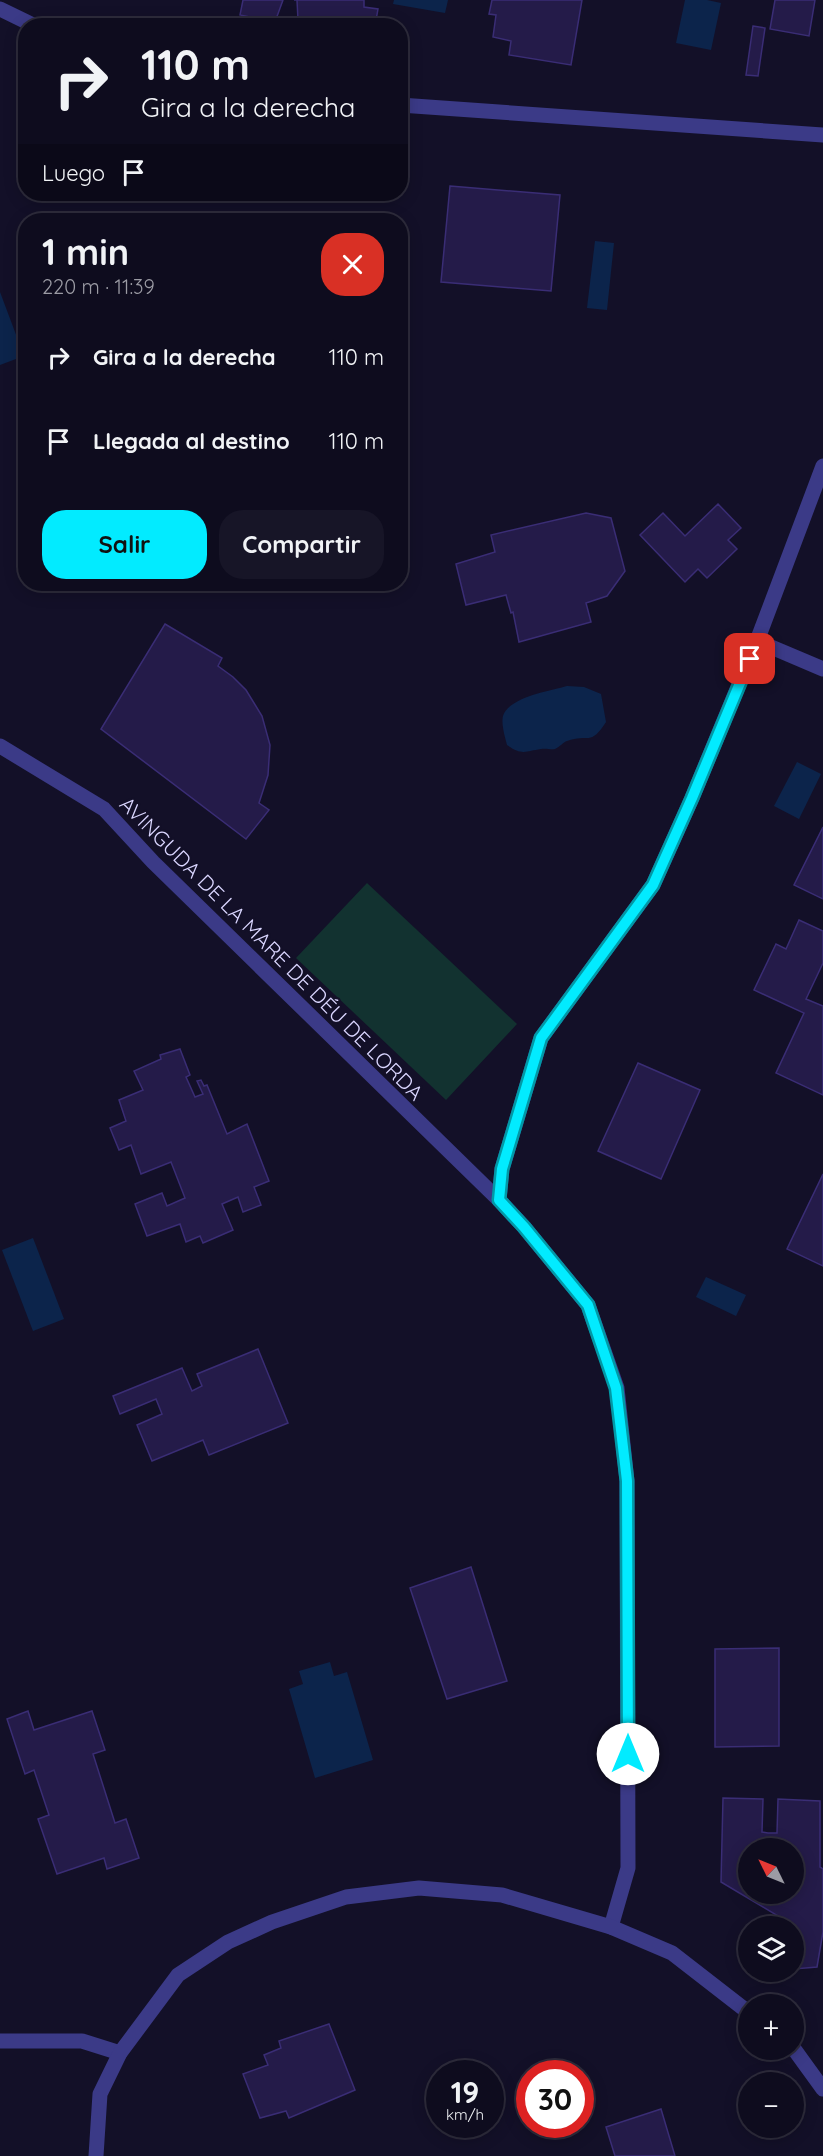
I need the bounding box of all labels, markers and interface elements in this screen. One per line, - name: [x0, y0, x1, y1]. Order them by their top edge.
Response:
- text: 110 m: [141, 38, 250, 91]
- icon: right: [42, 42, 120, 120]
- text: Gira a la derecha: [141, 90, 355, 124]
- icon: arrive: [117, 156, 150, 189]
- text: Luego: [42, 159, 105, 187]
- text: 1 min: [42, 229, 129, 274]
- button: close: [321, 233, 384, 296]
- text: 220 m · 11:39: [42, 274, 155, 299]
- icon: right: [42, 341, 75, 374]
- text: Gira a la derecha: [93, 343, 276, 371]
- text: 110 m: [329, 343, 384, 371]
- icon: arrive: [42, 425, 75, 458]
- text: Llegada al destino: [93, 427, 290, 455]
- text: 110 m: [329, 427, 384, 455]
- button: Salir: [42, 510, 207, 579]
- button: Compartir: [219, 510, 384, 579]
- pin: [724, 633, 775, 684]
- icon: arrive: [733, 642, 766, 675]
- street label: AVINGUDA DE LA MARE DE DÉU DE LORDA: [115, 791, 429, 1105]
- position arrow: [596, 1722, 660, 1786]
- north arrow: [738, 1838, 804, 1904]
- map controls: [738, 1838, 804, 2138]
- button: layers: [738, 1916, 804, 1982]
- button: +: [738, 1994, 804, 2060]
- speed limit sign: 30: [516, 2060, 594, 2138]
- button: −: [738, 2072, 804, 2138]
- text: 19: [451, 2073, 479, 2111]
- text: km/h: [446, 2105, 484, 2124]

